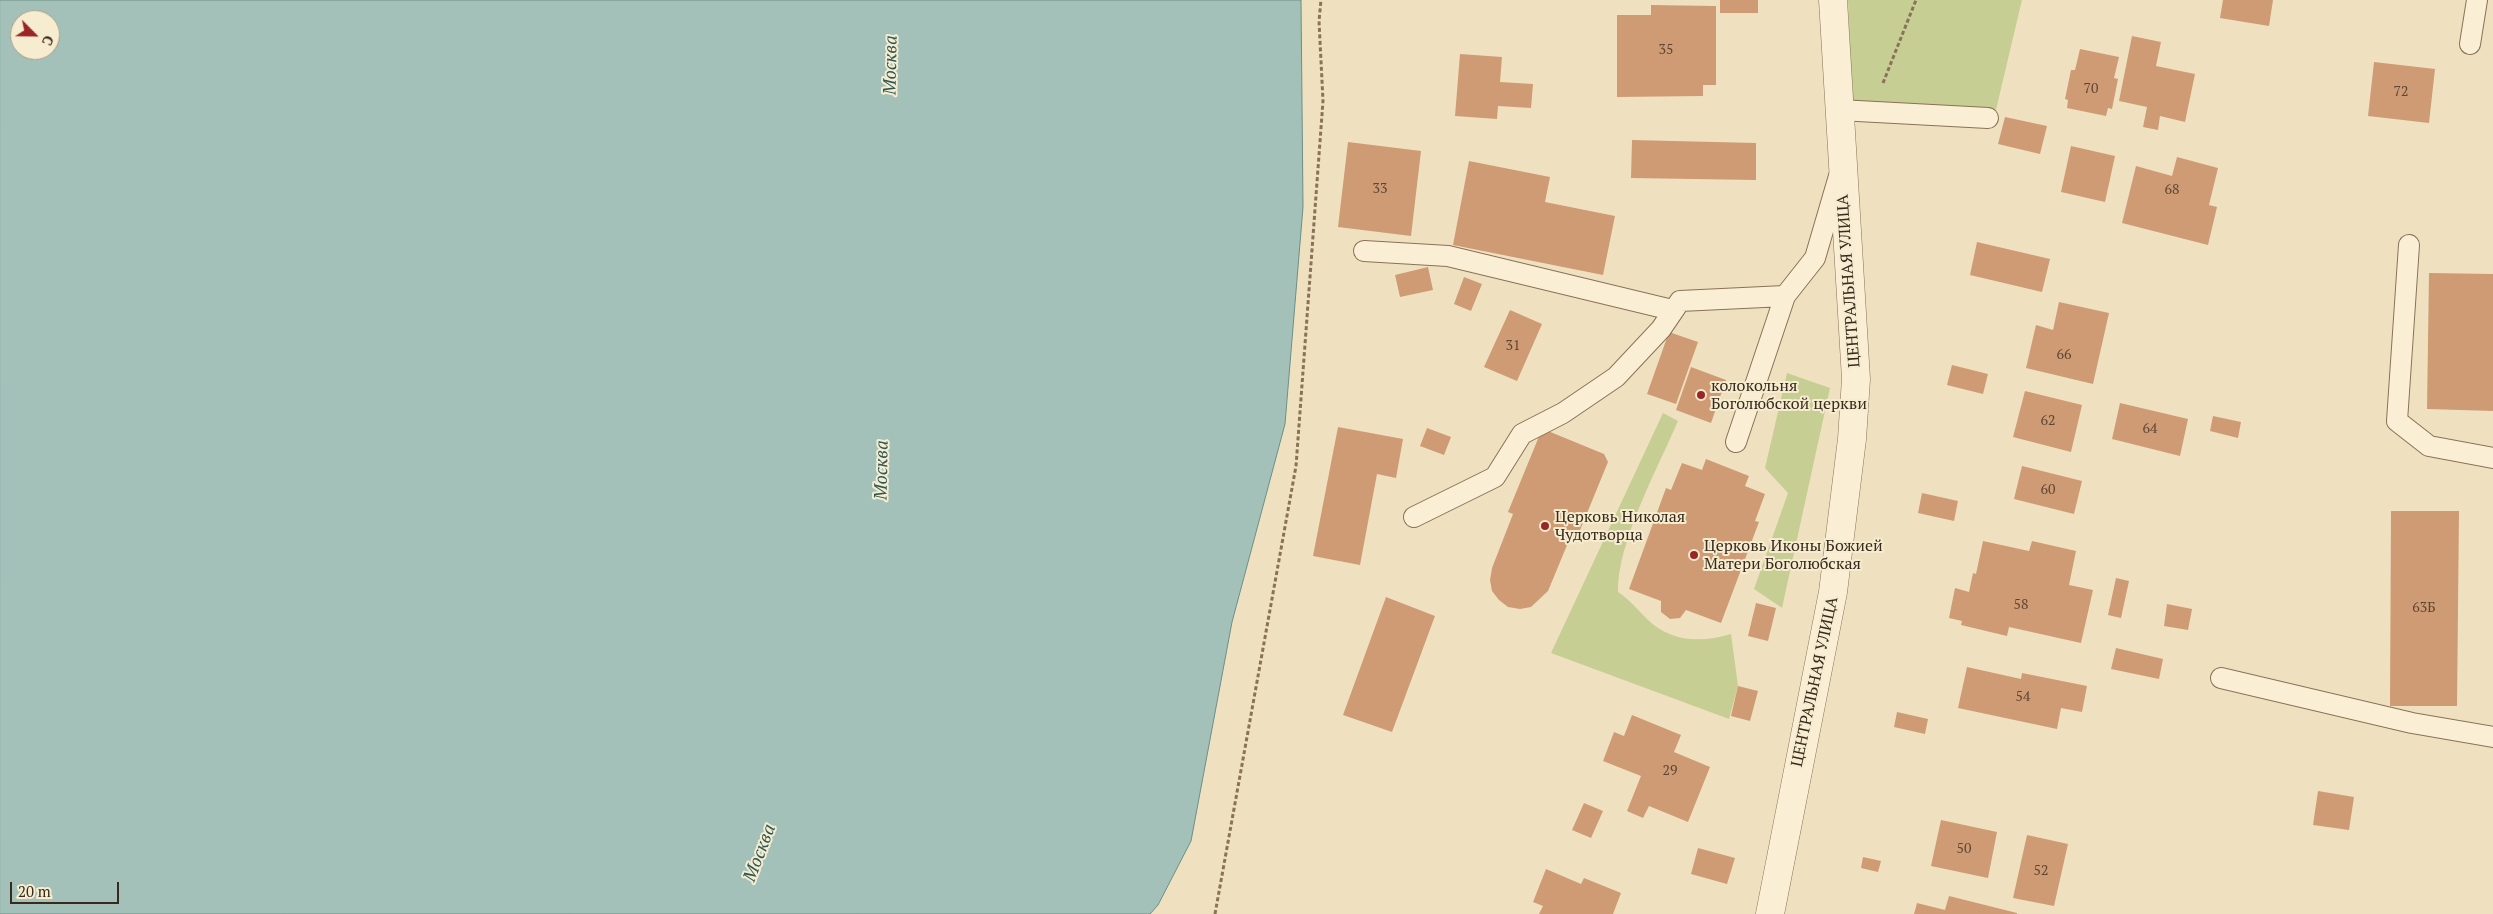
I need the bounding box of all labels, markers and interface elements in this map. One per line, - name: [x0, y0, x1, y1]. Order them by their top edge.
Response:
- north arrow: [10, 10, 60, 60]
- text: С: [38, 33, 59, 49]
- water label: Москва: [880, 35, 902, 95]
- house number: 35: [1659, 42, 1673, 58]
- house number: 70: [2084, 81, 2098, 97]
- house number: 72: [2394, 84, 2408, 100]
- house number: 33: [1373, 181, 1387, 197]
- house number: 68: [2165, 182, 2179, 198]
- street label: ЦЕНТРАЛЬНАЯ УЛИЦА: [1833, 194, 1865, 368]
- house number: 31: [1506, 338, 1520, 354]
- house number: 66: [2057, 347, 2071, 363]
- place label: колокольня Боголюбской церкви: [1711, 376, 1867, 414]
- marker: колокольня Боголюбской церкви: [1695, 389, 1707, 401]
- house number: 62: [2041, 413, 2055, 429]
- house number: 64: [2143, 421, 2157, 437]
- water label: Москва: [871, 440, 893, 500]
- house number: 60: [2041, 482, 2055, 498]
- place label: Церковь Николая Чудотворца: [1555, 507, 1685, 545]
- marker: Церковь Николая Чудотворца: [1539, 520, 1551, 532]
- place label: Церковь Иконы Божией Матери Боголюбская: [1704, 536, 1883, 574]
- marker: Церковь Иконы Божией Матери Боголюбская: [1688, 549, 1700, 561]
- street label: ЦЕНТРАЛЬНАЯ УЛИЦА: [1788, 595, 1842, 769]
- house number: 58: [2014, 597, 2028, 613]
- house number: 63Б: [2412, 600, 2436, 616]
- house number: 54: [2016, 689, 2030, 705]
- house number: 29: [1663, 763, 1677, 779]
- water label: Москва: [739, 821, 781, 885]
- house number: 50: [1957, 841, 1971, 857]
- house number: 52: [2034, 863, 2048, 879]
- scale bar: [12, 872, 121, 904]
- text: 20 m: [18, 881, 51, 901]

